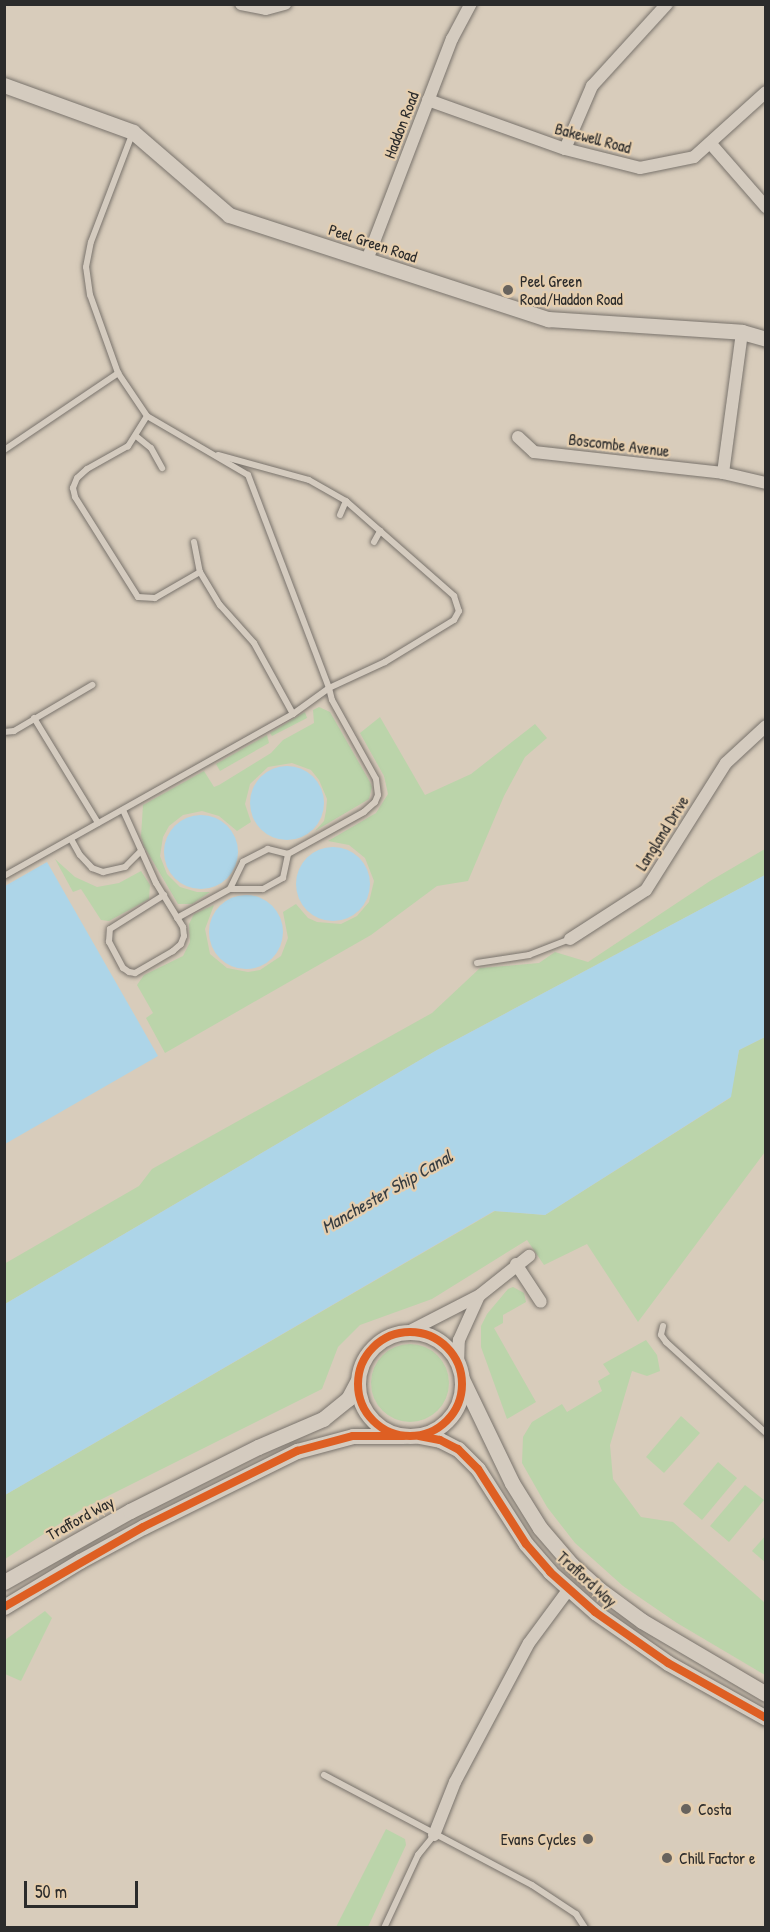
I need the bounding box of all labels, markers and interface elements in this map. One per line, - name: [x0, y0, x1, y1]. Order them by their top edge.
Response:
- street label: Haddon Road: [380, 89, 422, 161]
- street label: Bakewell Road: [553, 119, 633, 157]
- street label: Peel Green Road: [326, 220, 420, 266]
- place label: Peel Green Road/Haddon Road: [520, 271, 623, 309]
- marker: Peel Green Road/Haddon Road: [501, 283, 515, 297]
- street label: Boscombe Avenue: [567, 429, 671, 461]
- street label: Langland Drive: [632, 792, 692, 874]
- water label: Manchester Ship Canal: [318, 1146, 456, 1238]
- street label: Trafford Way: [43, 1492, 117, 1544]
- street label: Trafford Way: [553, 1547, 621, 1611]
- place label: Costa: [698, 1799, 731, 1819]
- marker: Costa: [679, 1802, 693, 1816]
- place label: Evans Cycles: [501, 1829, 576, 1849]
- marker: Evans Cycles: [581, 1832, 595, 1846]
- place label: Chill Factor e: [679, 1848, 755, 1868]
- marker: Chill Factor e: [660, 1851, 674, 1865]
- scale bar: [27, 1869, 141, 1907]
- text: 50 m: [35, 1879, 67, 1904]

